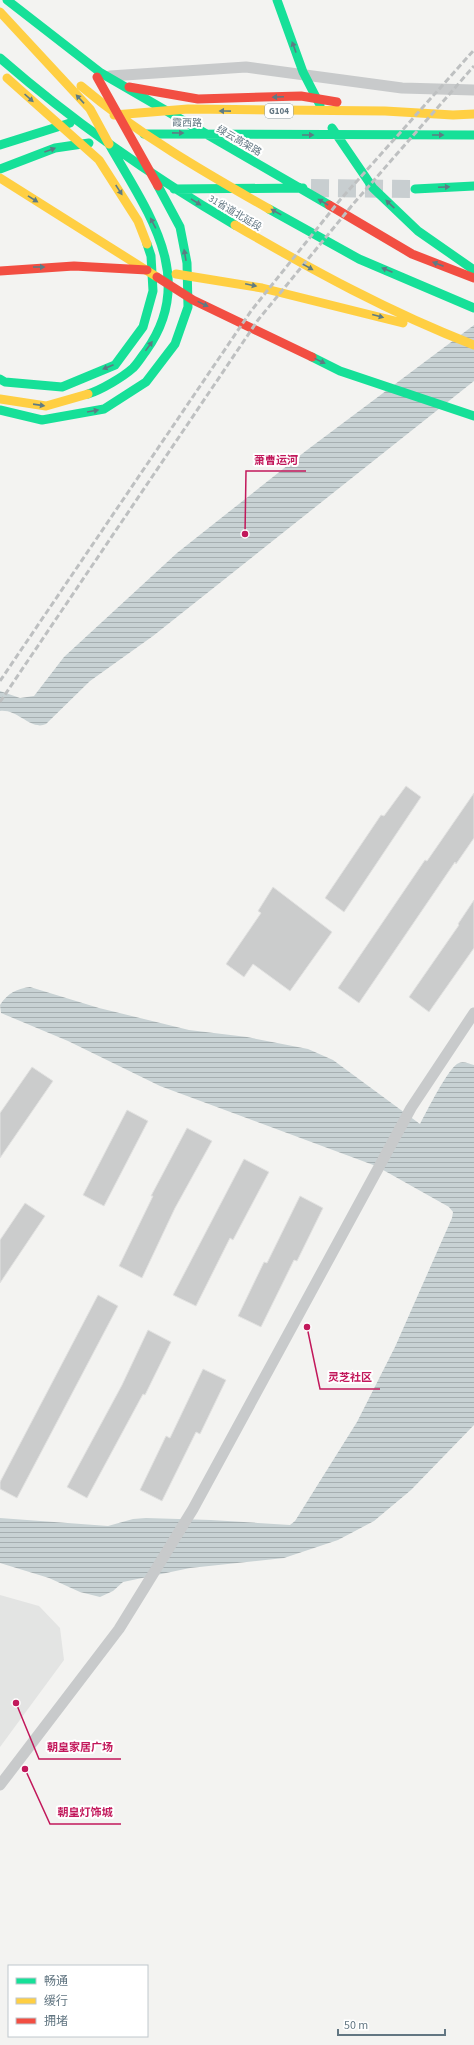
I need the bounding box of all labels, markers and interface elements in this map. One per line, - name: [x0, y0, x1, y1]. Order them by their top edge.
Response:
- one-way arrow: [290, 40, 296, 52]
- one-way arrow: [24, 93, 34, 102]
- one-way arrow: [272, 93, 284, 100]
- one-way arrow: [76, 94, 85, 105]
- road number: G104: [265, 104, 293, 118]
- one-way arrow: [218, 108, 231, 114]
- street label: 霞西路: [172, 116, 202, 130]
- street label: 绿云高架路: [214, 122, 264, 160]
- one-way arrow: [172, 130, 184, 137]
- one-way arrow: [302, 132, 315, 138]
- one-way arrow: [432, 132, 445, 138]
- one-way arrow: [44, 147, 56, 153]
- one-way arrow: [438, 184, 450, 191]
- one-way arrow: [115, 185, 123, 196]
- street label: 31省道北延段: [206, 192, 264, 234]
- one-way arrow: [28, 195, 38, 203]
- one-way arrow: [190, 198, 202, 205]
- one-way arrow: [317, 199, 329, 206]
- one-way arrow: [385, 199, 395, 209]
- one-way arrow: [271, 209, 282, 216]
- one-way arrow: [150, 217, 157, 229]
- one-way arrow: [182, 249, 188, 261]
- one-way arrow: [431, 260, 443, 266]
- one-way arrow: [33, 264, 46, 270]
- one-way arrow: [302, 264, 314, 270]
- one-way arrow: [380, 267, 392, 273]
- one-way arrow: [245, 283, 258, 289]
- one-way arrow: [197, 301, 208, 307]
- one-way arrow: [371, 314, 384, 320]
- one-way arrow: [145, 341, 153, 352]
- one-way arrow: [314, 358, 325, 364]
- one-way arrow: [102, 365, 114, 371]
- one-way arrow: [33, 402, 45, 408]
- one-way arrow: [87, 408, 99, 414]
- callout: 萧曹运河: [246, 448, 306, 471]
- text: 萧曹运河: [254, 453, 298, 468]
- callout: 灵芝社区: [320, 1366, 380, 1389]
- text: 灵芝社区: [328, 1370, 372, 1385]
- callout: 朝皇家居广场: [39, 1736, 121, 1759]
- text: 朝皇家居广场: [47, 1740, 113, 1755]
- callout: 朝皇灯饰城: [50, 1801, 121, 1824]
- text: 朝皇灯饰城: [58, 1805, 113, 1820]
- legend: [8, 1965, 148, 2037]
- text: 畅通: [44, 1973, 68, 1990]
- text: 缓行: [44, 1993, 68, 2010]
- scale bar: [338, 2011, 445, 2037]
- text: 拥堵: [44, 2013, 68, 2030]
- text: 50 m: [344, 2017, 368, 2034]

